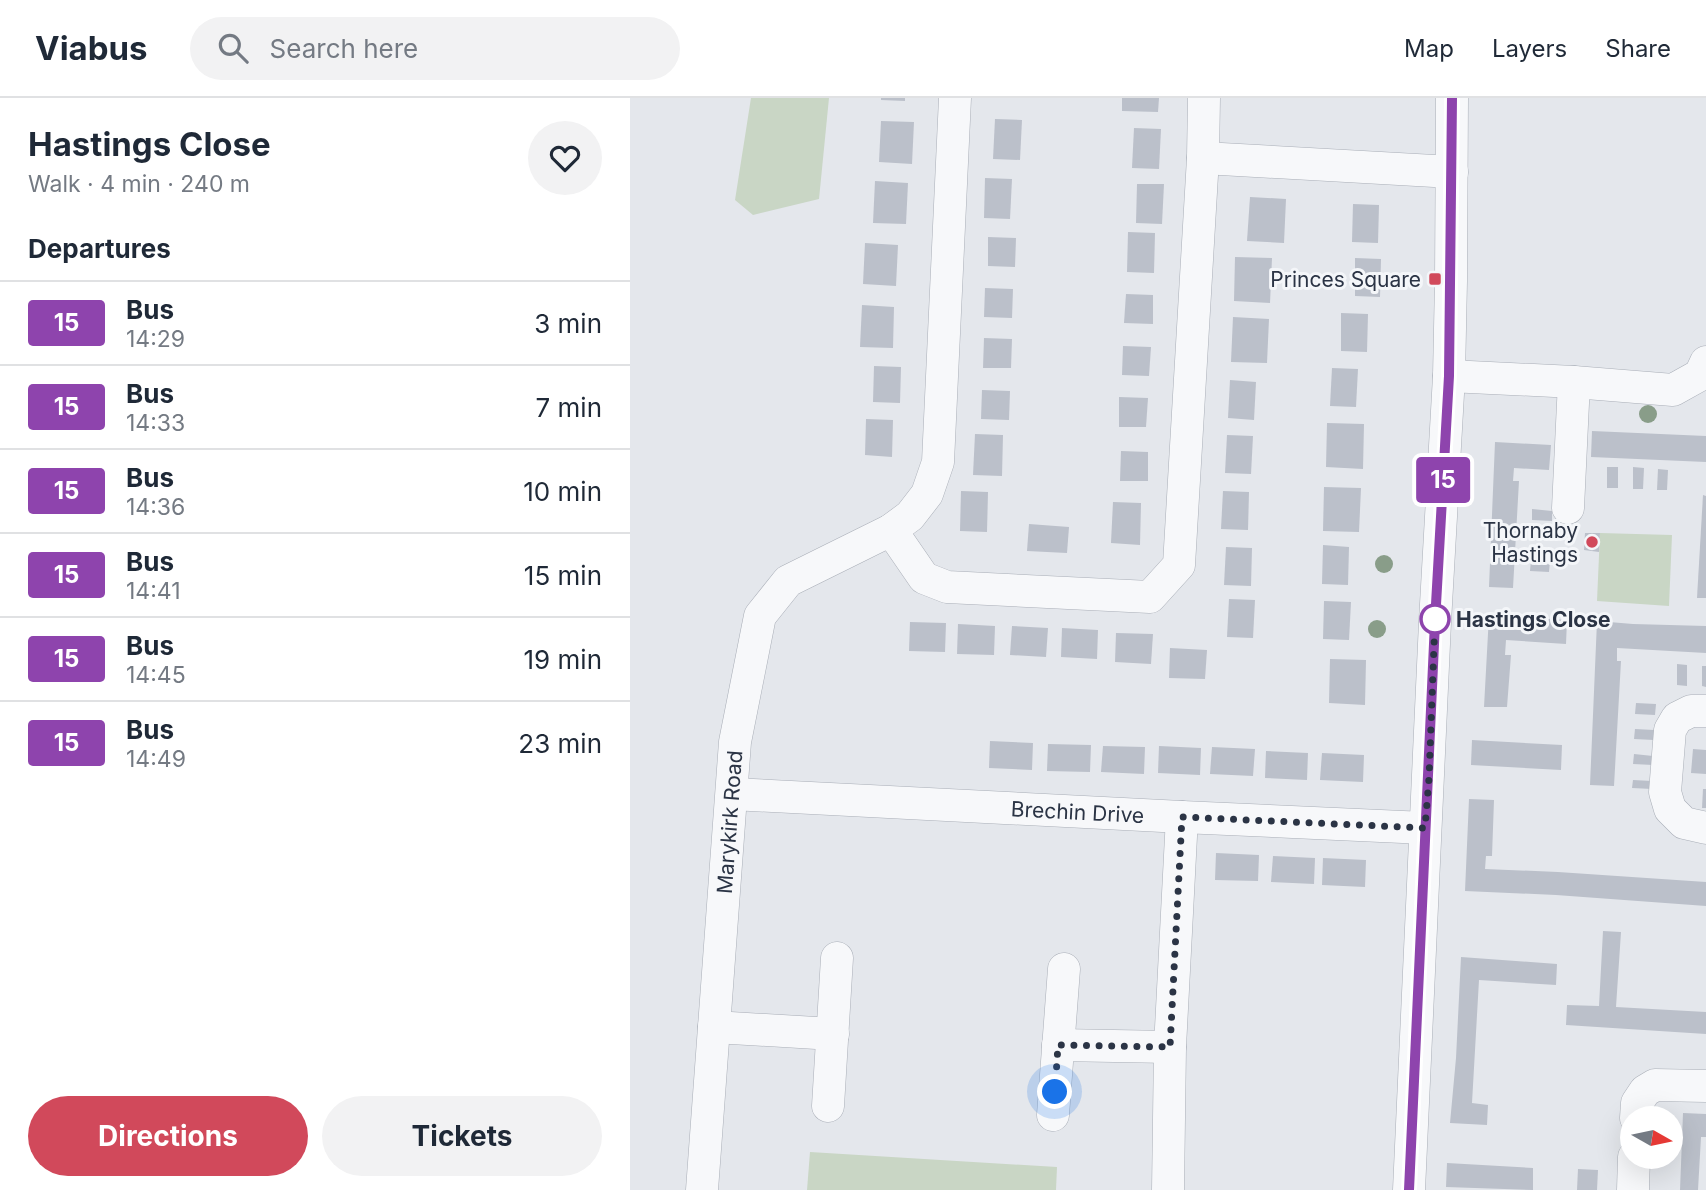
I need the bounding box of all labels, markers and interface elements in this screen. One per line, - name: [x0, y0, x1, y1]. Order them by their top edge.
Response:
- search box: [190, 17, 680, 80]
- text: Viabus: [35, 28, 148, 68]
- icon: search: [214, 29, 252, 67]
- text: Search here: [270, 33, 418, 64]
- text: Map: [1404, 34, 1454, 63]
- text: Layers: [1492, 34, 1567, 63]
- text: Share: [1605, 34, 1671, 63]
- button: heart: [528, 121, 602, 195]
- text: Hastings Close: [28, 124, 271, 164]
- text: Walk · 4 min · 240 m: [28, 170, 250, 198]
- text: Departures: [28, 233, 171, 264]
- place label: Princes Square: [1270, 267, 1421, 292]
- marker: Princes Square: [1427, 271, 1443, 287]
- text: Bus: [126, 294, 174, 325]
- text: 15: [54, 308, 79, 337]
- text: 3 min: [534, 308, 602, 339]
- text: 14:29: [126, 325, 185, 353]
- text: Bus: [126, 378, 174, 409]
- text: 15: [54, 392, 79, 421]
- text: 7 min: [536, 392, 602, 423]
- text: 14:33: [126, 409, 185, 437]
- line badge: 15: [1412, 457, 1474, 503]
- text: Bus: [126, 462, 174, 493]
- text: 15: [1430, 465, 1456, 494]
- text: 15: [54, 476, 79, 505]
- text: 10 min: [523, 476, 602, 507]
- text: 14:36: [126, 493, 185, 521]
- place label: Thornaby Hastings: [1483, 518, 1578, 567]
- marker: Thornaby Hastings: [1584, 534, 1600, 550]
- text: Bus: [126, 546, 174, 577]
- text: 15: [54, 560, 79, 589]
- text: 15 min: [524, 560, 602, 591]
- text: 14:41: [126, 577, 181, 605]
- marker: Hastings Close: [1420, 604, 1450, 634]
- place label: Hastings Close: [1456, 607, 1610, 632]
- text: Bus: [126, 630, 174, 661]
- text: 15: [54, 644, 79, 673]
- text: 19 min: [524, 644, 602, 675]
- text: 14:45: [126, 661, 186, 689]
- text: Bus: [126, 714, 174, 745]
- text: 15: [54, 728, 79, 757]
- text: 23 min: [518, 728, 602, 759]
- text: 14:49: [126, 745, 186, 773]
- street label: Marykirk Road: [711, 749, 747, 895]
- street label: Brechin Drive: [1010, 796, 1145, 828]
- your location: [1037, 1074, 1072, 1109]
- button: Directions: [28, 1096, 308, 1176]
- button: Tickets: [322, 1096, 602, 1176]
- north arrow: [1620, 1106, 1684, 1169]
- map controls: [1620, 1106, 1683, 1169]

